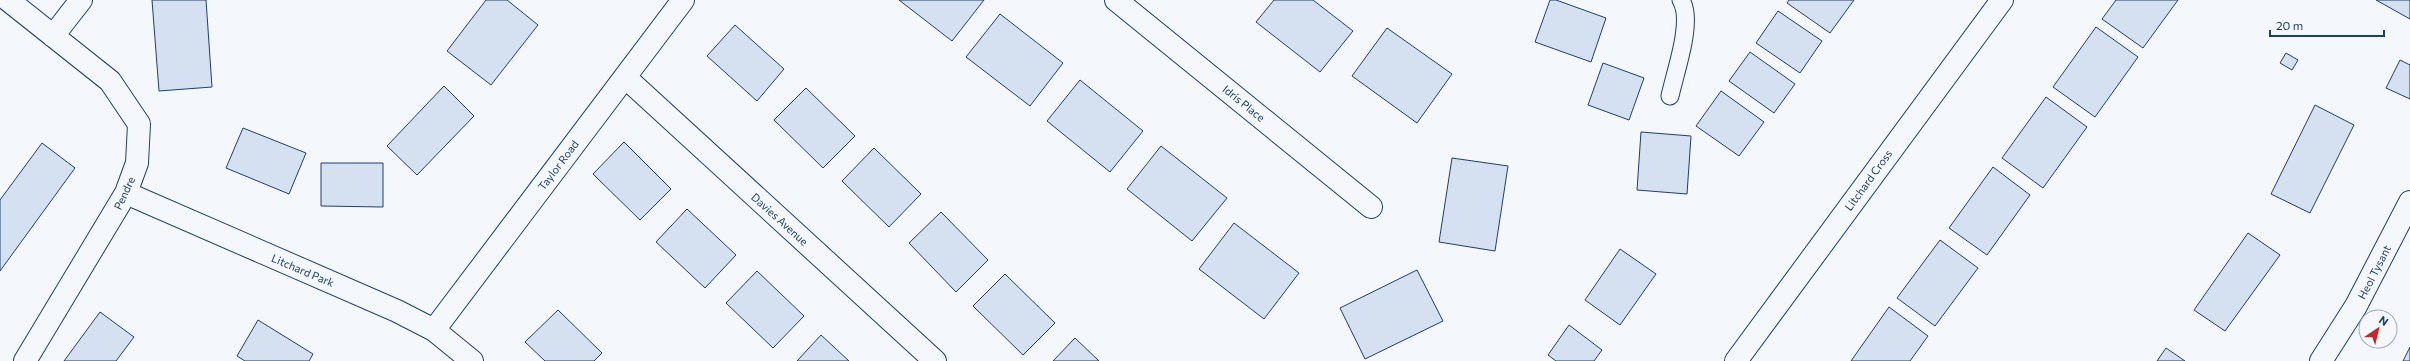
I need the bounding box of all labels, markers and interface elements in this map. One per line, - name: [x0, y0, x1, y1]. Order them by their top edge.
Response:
- scale bar: [2270, 12, 2384, 38]
- text: 20 m: [2276, 18, 2303, 32]
- street label: Idris Place: [1220, 82, 1268, 124]
- street label: Taylor Road: [535, 138, 581, 192]
- street label: Litchard Cross: [1842, 147, 1894, 213]
- street label: Pendre: [111, 174, 137, 212]
- street label: Davies Avenue: [749, 190, 811, 248]
- street label: Heol Tysant: [2355, 242, 2393, 301]
- street label: Litchard Park: [270, 251, 336, 289]
- north arrow: [2358, 309, 2398, 349]
- text: N: [2377, 313, 2391, 328]

